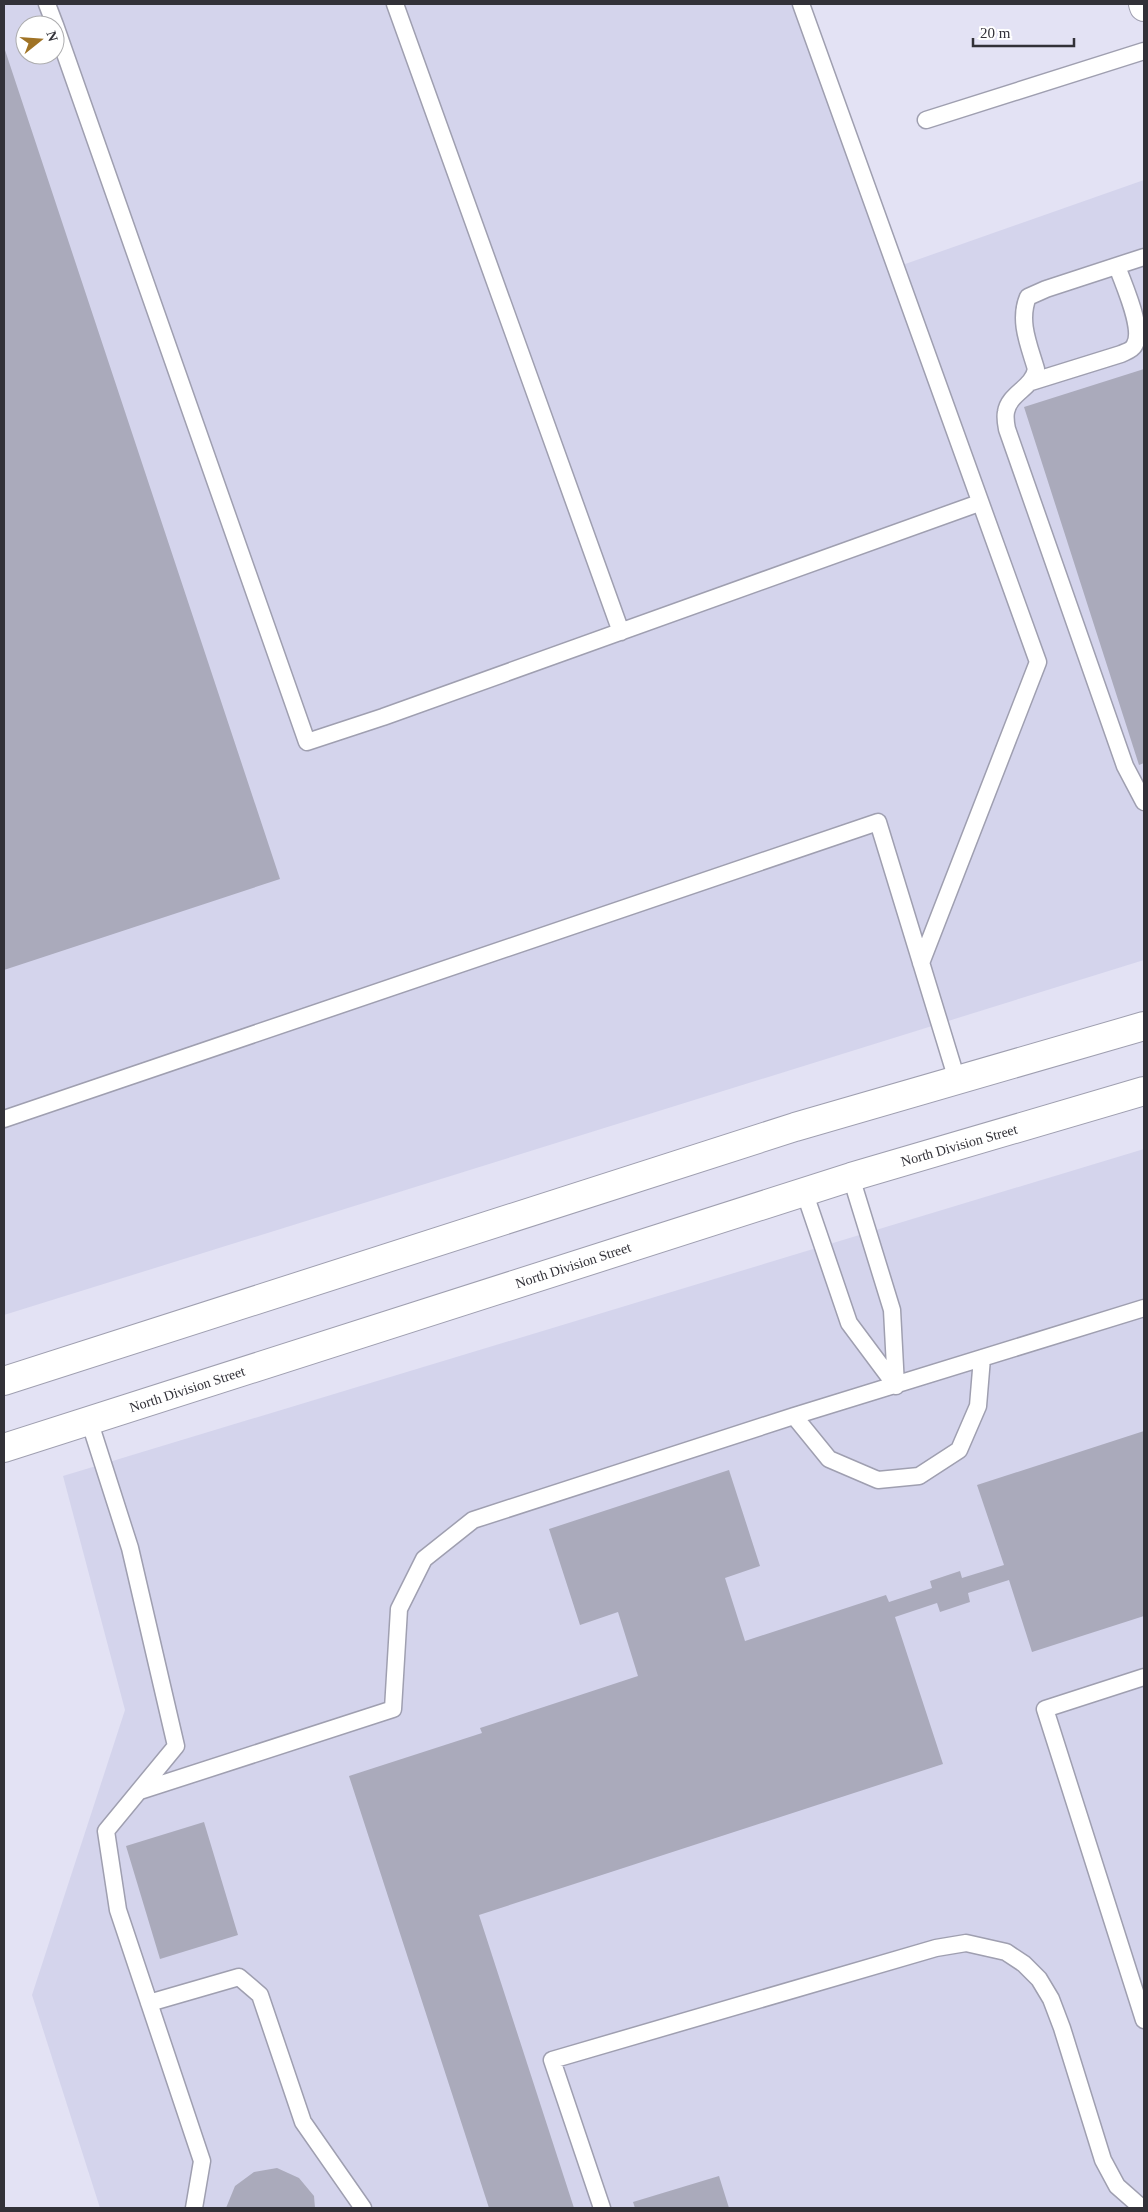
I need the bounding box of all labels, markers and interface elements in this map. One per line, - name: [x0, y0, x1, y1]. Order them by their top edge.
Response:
- north arrow: [15, 15, 65, 65]
- scale bar: [973, 15, 1074, 47]
- text: 20 m: [980, 25, 1011, 41]
- text: N: [43, 29, 61, 43]
- street label: North Division Street: [899, 1122, 1019, 1169]
- street label: North Division Street: [514, 1240, 633, 1291]
- street label: North Division Street: [128, 1364, 247, 1415]

